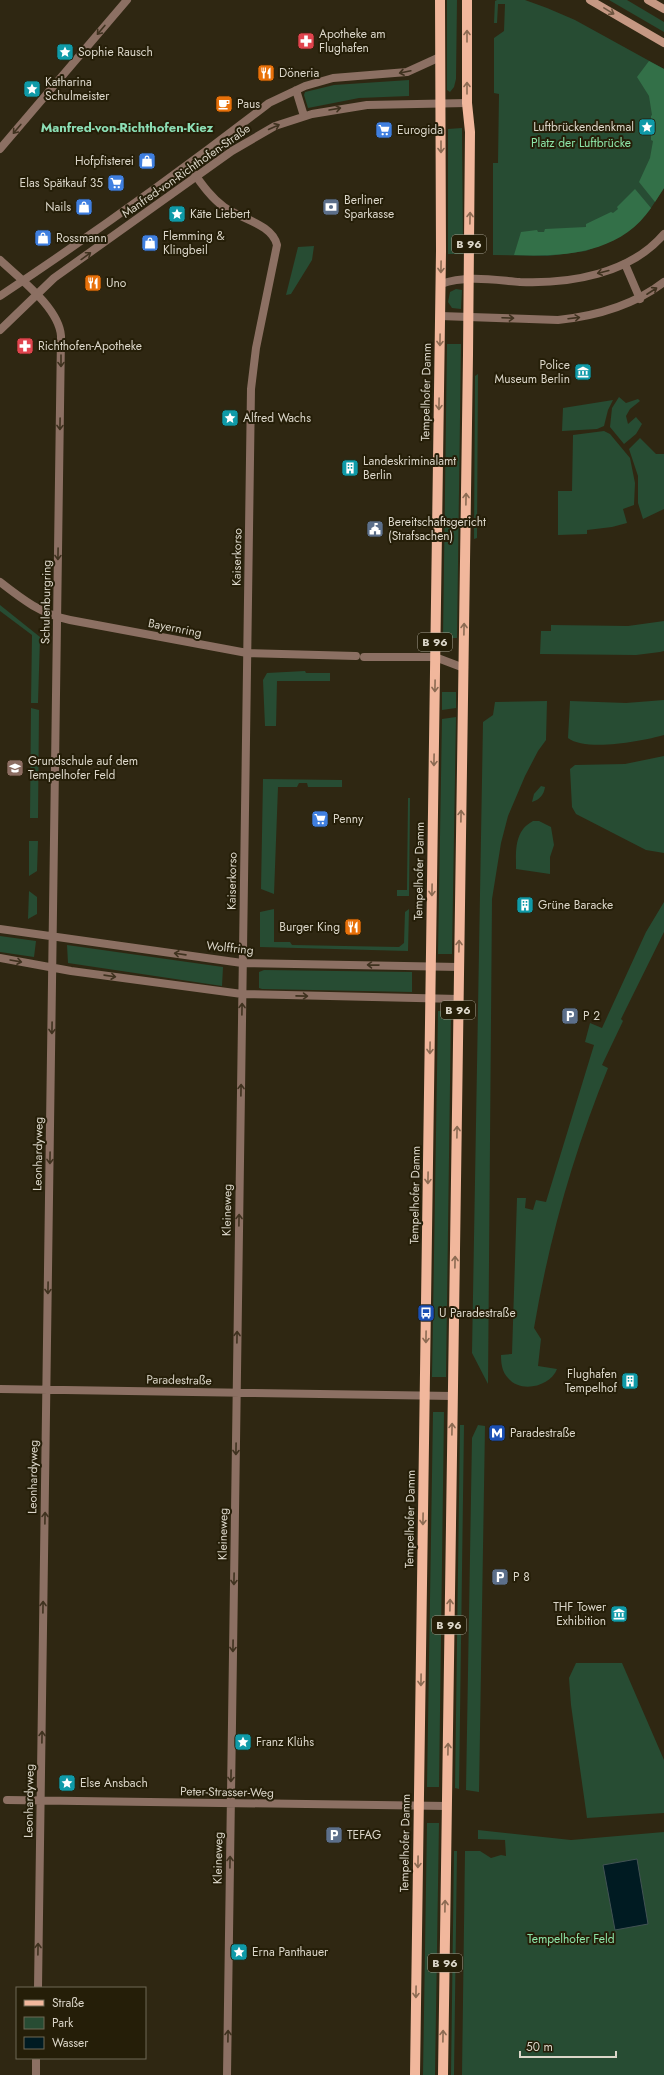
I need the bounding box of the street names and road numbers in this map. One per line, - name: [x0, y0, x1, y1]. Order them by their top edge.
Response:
- street label: Manfred-von-Richthofen-Straße: [118, 120, 254, 222]
- road number: B 96: [452, 235, 486, 253]
- street label: Tempelhofer Damm: [416, 343, 436, 441]
- street label: Kaiserkorso: [227, 527, 247, 586]
- street label: Schulenburgring: [36, 560, 56, 644]
- street label: Bayernring: [147, 614, 203, 642]
- road number: B 96: [418, 633, 452, 651]
- street label: Tempelhofer Damm: [409, 822, 429, 920]
- street label: Kaiserkorso: [222, 851, 242, 910]
- street label: Wolffring: [205, 937, 255, 959]
- road number: B 96: [441, 1001, 475, 1019]
- street label: Leonhardyweg: [28, 1117, 48, 1191]
- street label: Tempelhofer Damm: [405, 1146, 425, 1244]
- street label: Kleineweg: [218, 1184, 236, 1236]
- street label: Paradestraße: [146, 1370, 212, 1390]
- street label: Leonhardyweg: [23, 1440, 43, 1514]
- street label: Tempelhofer Damm: [400, 1470, 420, 1568]
- street label: Kleineweg: [214, 1508, 232, 1560]
- road number: B 96: [432, 1616, 466, 1634]
- street label: Leonhardyweg: [19, 1764, 39, 1838]
- street label: Peter-Strasser-Weg: [180, 1782, 274, 1802]
- street label: Tempelhofer Damm: [395, 1794, 415, 1892]
- street label: Kleineweg: [209, 1832, 227, 1884]
- road number: B 96: [428, 1954, 462, 1972]

